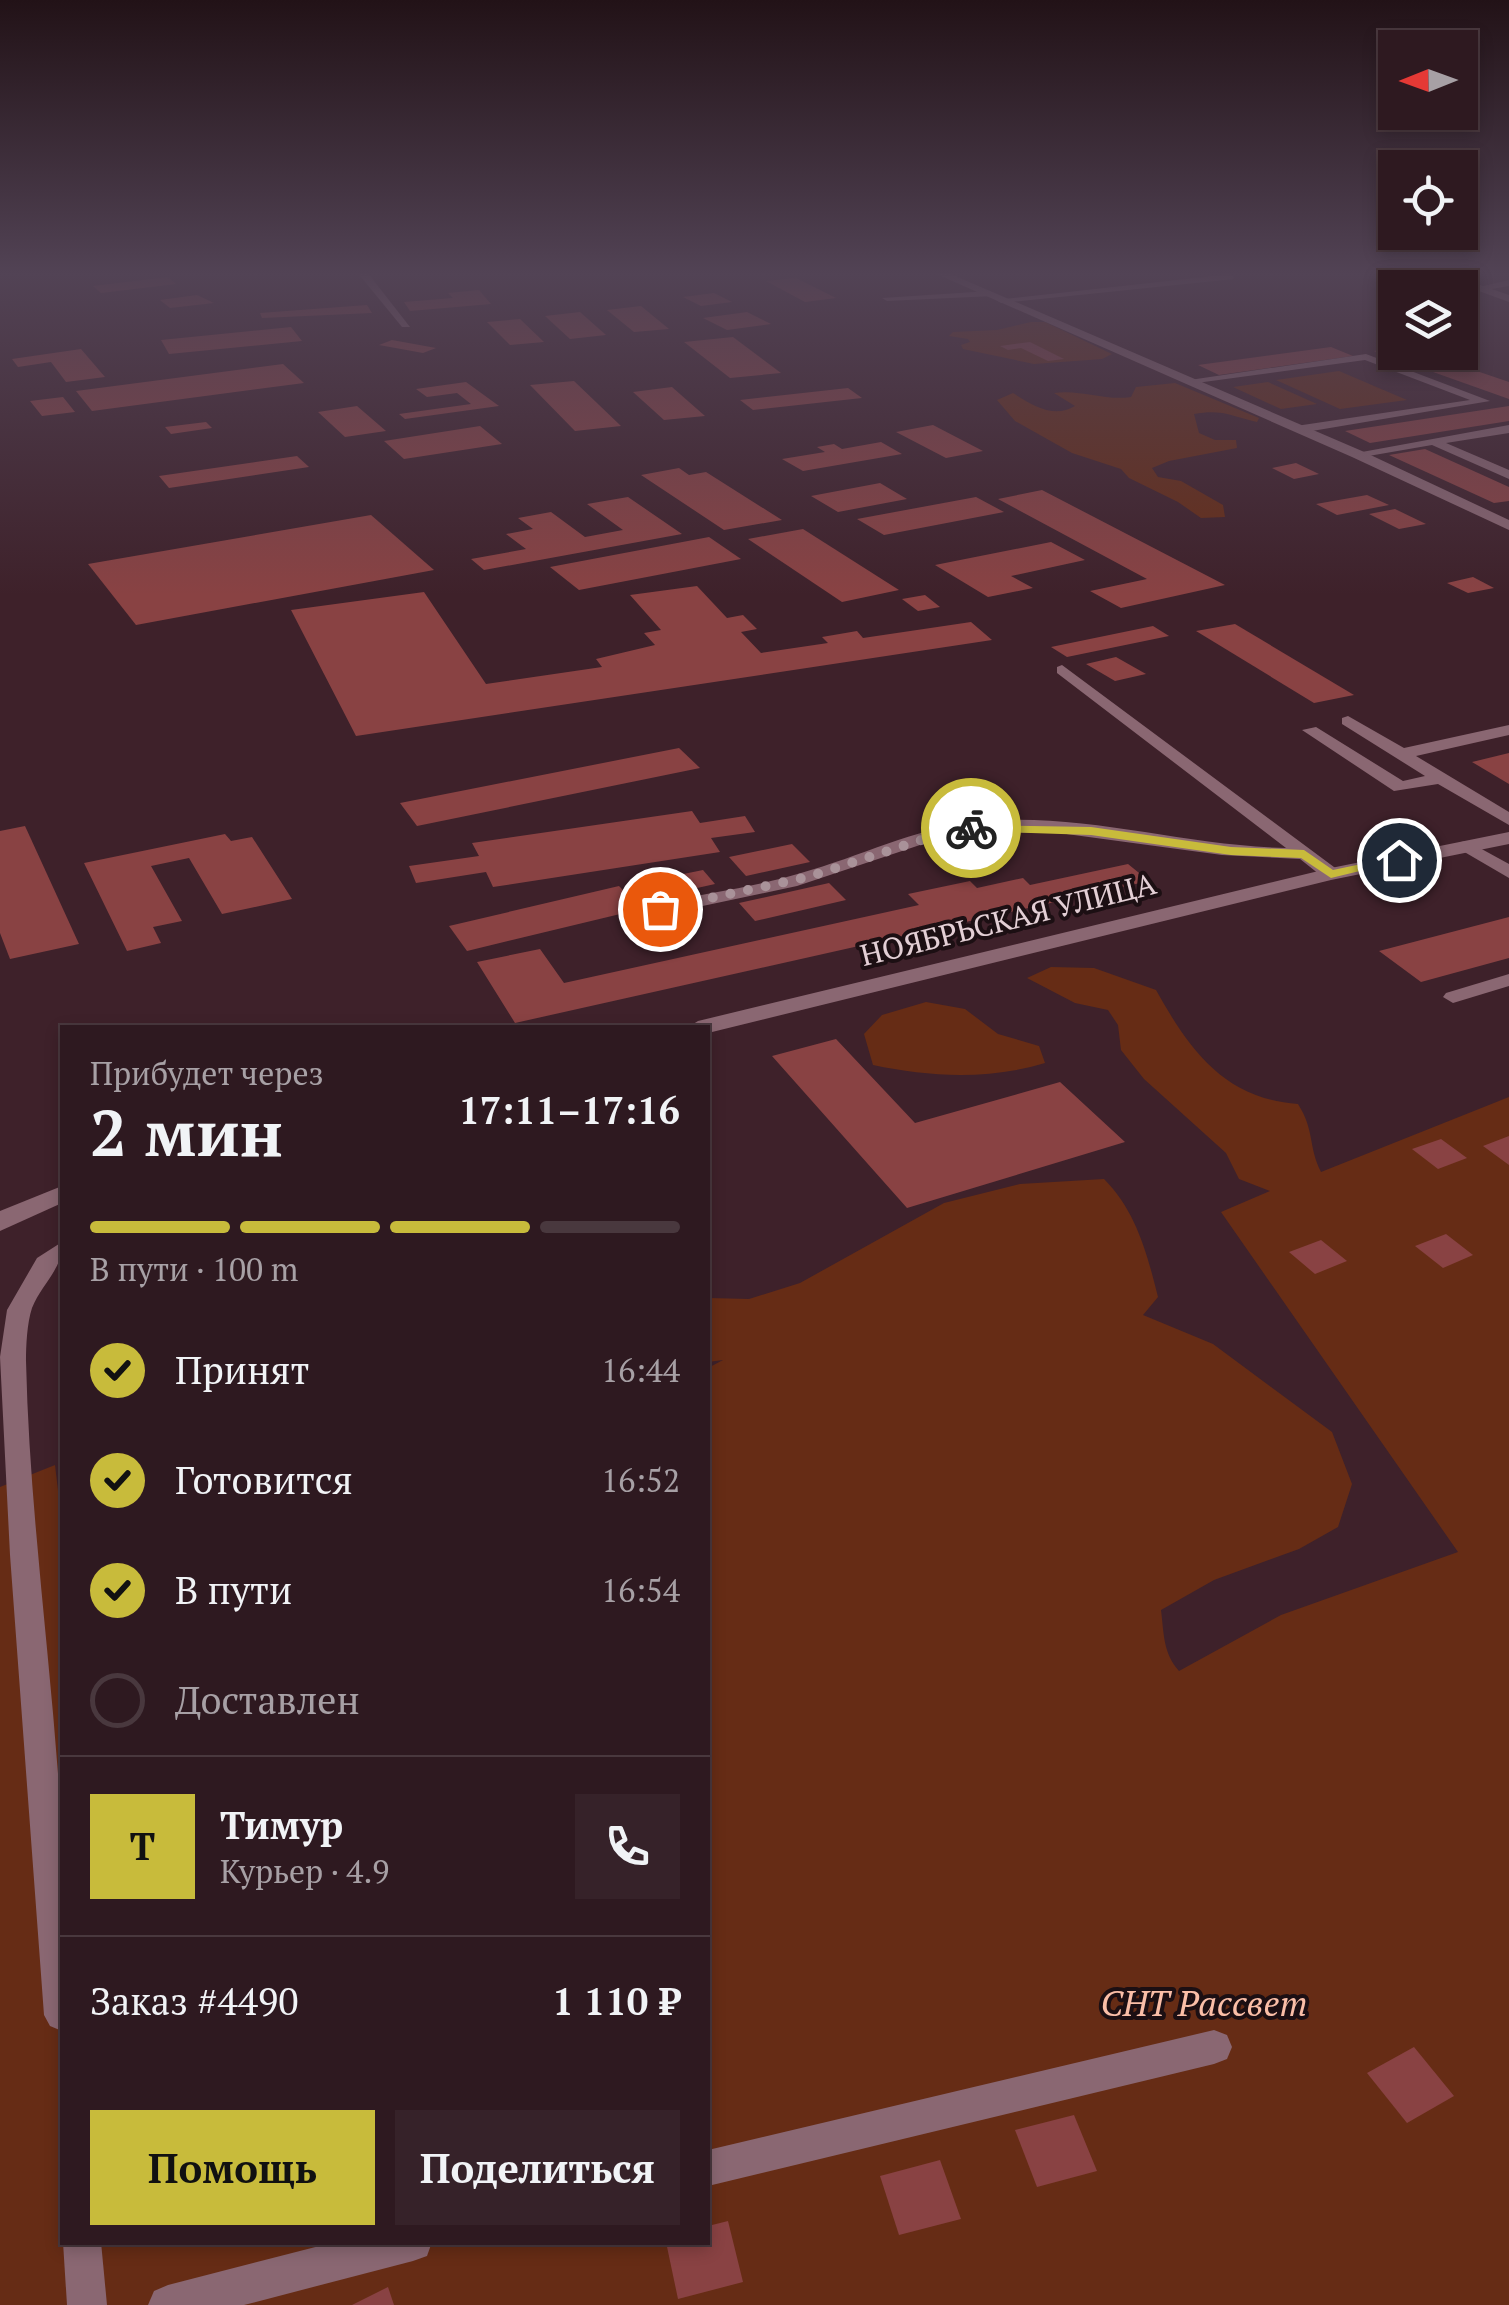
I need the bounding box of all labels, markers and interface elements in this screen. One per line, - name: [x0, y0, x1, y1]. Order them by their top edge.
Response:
- north arrow: [1378, 30, 1478, 130]
- map controls: [1378, 30, 1478, 370]
- button: locate: [1378, 150, 1478, 250]
- button: layers: [1378, 270, 1478, 370]
- courier: [921, 778, 1021, 878]
- icon: bike: [944, 801, 999, 856]
- pin: [1357, 818, 1442, 903]
- icon: home: [1372, 833, 1427, 888]
- street label: НОЯБРЬСКАЯ УЛИЦА: [856, 863, 1160, 975]
- pin: [618, 867, 703, 952]
- icon: bag: [633, 882, 688, 937]
- text: Прибудет через: [90, 1052, 324, 1094]
- text: 17:11–17:16: [458, 1085, 680, 1135]
- text: 2 мин: [90, 1088, 283, 1175]
- text: В пути · 100 m: [90, 1248, 298, 1290]
- icon: check: [90, 1343, 145, 1398]
- text: Принят: [175, 1345, 309, 1395]
- text: 16:44: [601, 1349, 680, 1391]
- icon: check: [90, 1453, 145, 1508]
- text: Готовится: [175, 1455, 353, 1505]
- text: 16:52: [601, 1459, 680, 1501]
- icon: check: [90, 1563, 145, 1618]
- text: В пути: [175, 1565, 292, 1615]
- text: 16:54: [601, 1569, 680, 1611]
- text: Доставлен: [175, 1675, 360, 1725]
- button: phone: [575, 1794, 680, 1899]
- text: Тимур: [220, 1800, 343, 1850]
- text: Т: [130, 1821, 155, 1871]
- text: Курьер · 4.9: [220, 1850, 389, 1892]
- text: Заказ #4490: [90, 1976, 299, 2026]
- text: 1 110 ₽: [552, 1976, 680, 2026]
- park label: СНТ Рассвет: [1100, 1980, 1308, 2026]
- button: Помощь: [90, 2110, 375, 2225]
- button: Поделиться: [395, 2110, 680, 2225]

